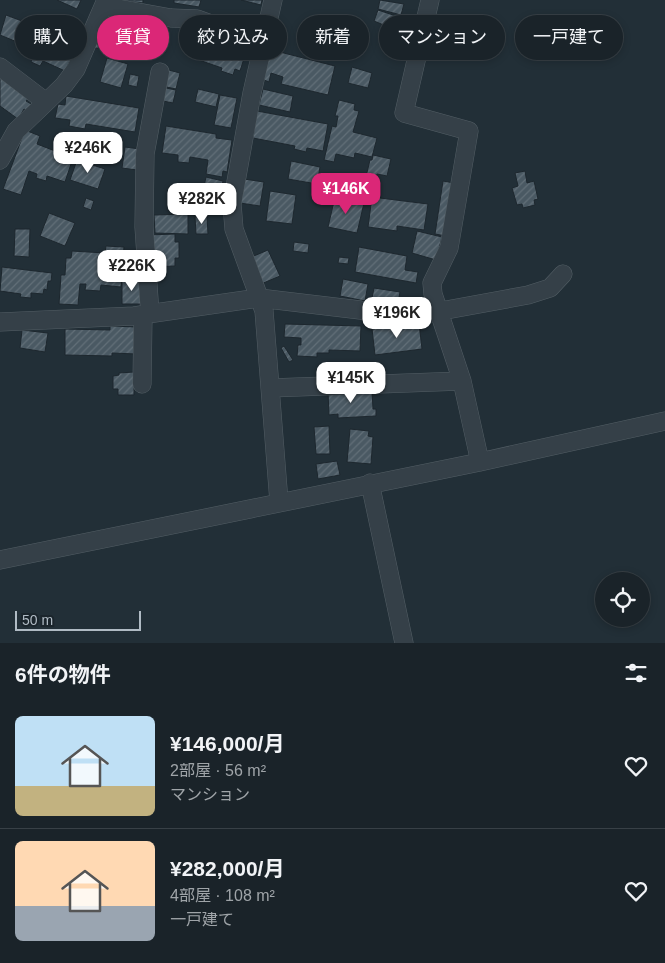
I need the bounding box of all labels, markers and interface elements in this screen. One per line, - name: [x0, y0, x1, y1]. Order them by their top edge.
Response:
- chip: 購入: [15, 15, 87, 60]
- chip: 賃貸: [97, 15, 169, 60]
- chip: 絞り込み: [179, 15, 287, 60]
- chip: 新着: [297, 15, 369, 60]
- chip: マンション: [379, 15, 505, 60]
- chip: 一戸建て: [515, 15, 623, 60]
- pin: ¥246K: [53, 132, 123, 174]
- text: ¥246K: [64, 139, 112, 156]
- pin: ¥146K: [311, 172, 381, 215]
- text: ¥146K: [322, 180, 370, 197]
- pin: ¥282K: [167, 182, 237, 225]
- text: ¥282K: [178, 190, 226, 207]
- pin: ¥226K: [97, 250, 167, 292]
- text: ¥226K: [108, 257, 156, 274]
- pin: ¥196K: [362, 296, 432, 339]
- text: ¥196K: [373, 304, 421, 321]
- pin: ¥145K: [316, 362, 386, 404]
- text: ¥145K: [327, 369, 375, 386]
- map controls: [595, 572, 650, 627]
- button: locate: [595, 572, 650, 627]
- scale bar: [15, 608, 141, 631]
- text: 50 m: [22, 612, 53, 628]
- icon: filters: [622, 659, 650, 687]
- text: 6件の物件: [15, 663, 111, 686]
- text: ¥146,000/月: [170, 732, 284, 755]
- icon: home: [55, 736, 115, 796]
- icon: heart: [622, 752, 650, 780]
- text: 2部屋 · 56 m²: [170, 762, 266, 779]
- text: マンション: [170, 786, 250, 803]
- text: ¥282,000/月: [170, 857, 284, 880]
- icon: home: [55, 861, 115, 921]
- icon: heart: [622, 877, 650, 905]
- text: 4部屋 · 108 m²: [170, 887, 275, 904]
- text: 一戸建て: [170, 911, 234, 928]

